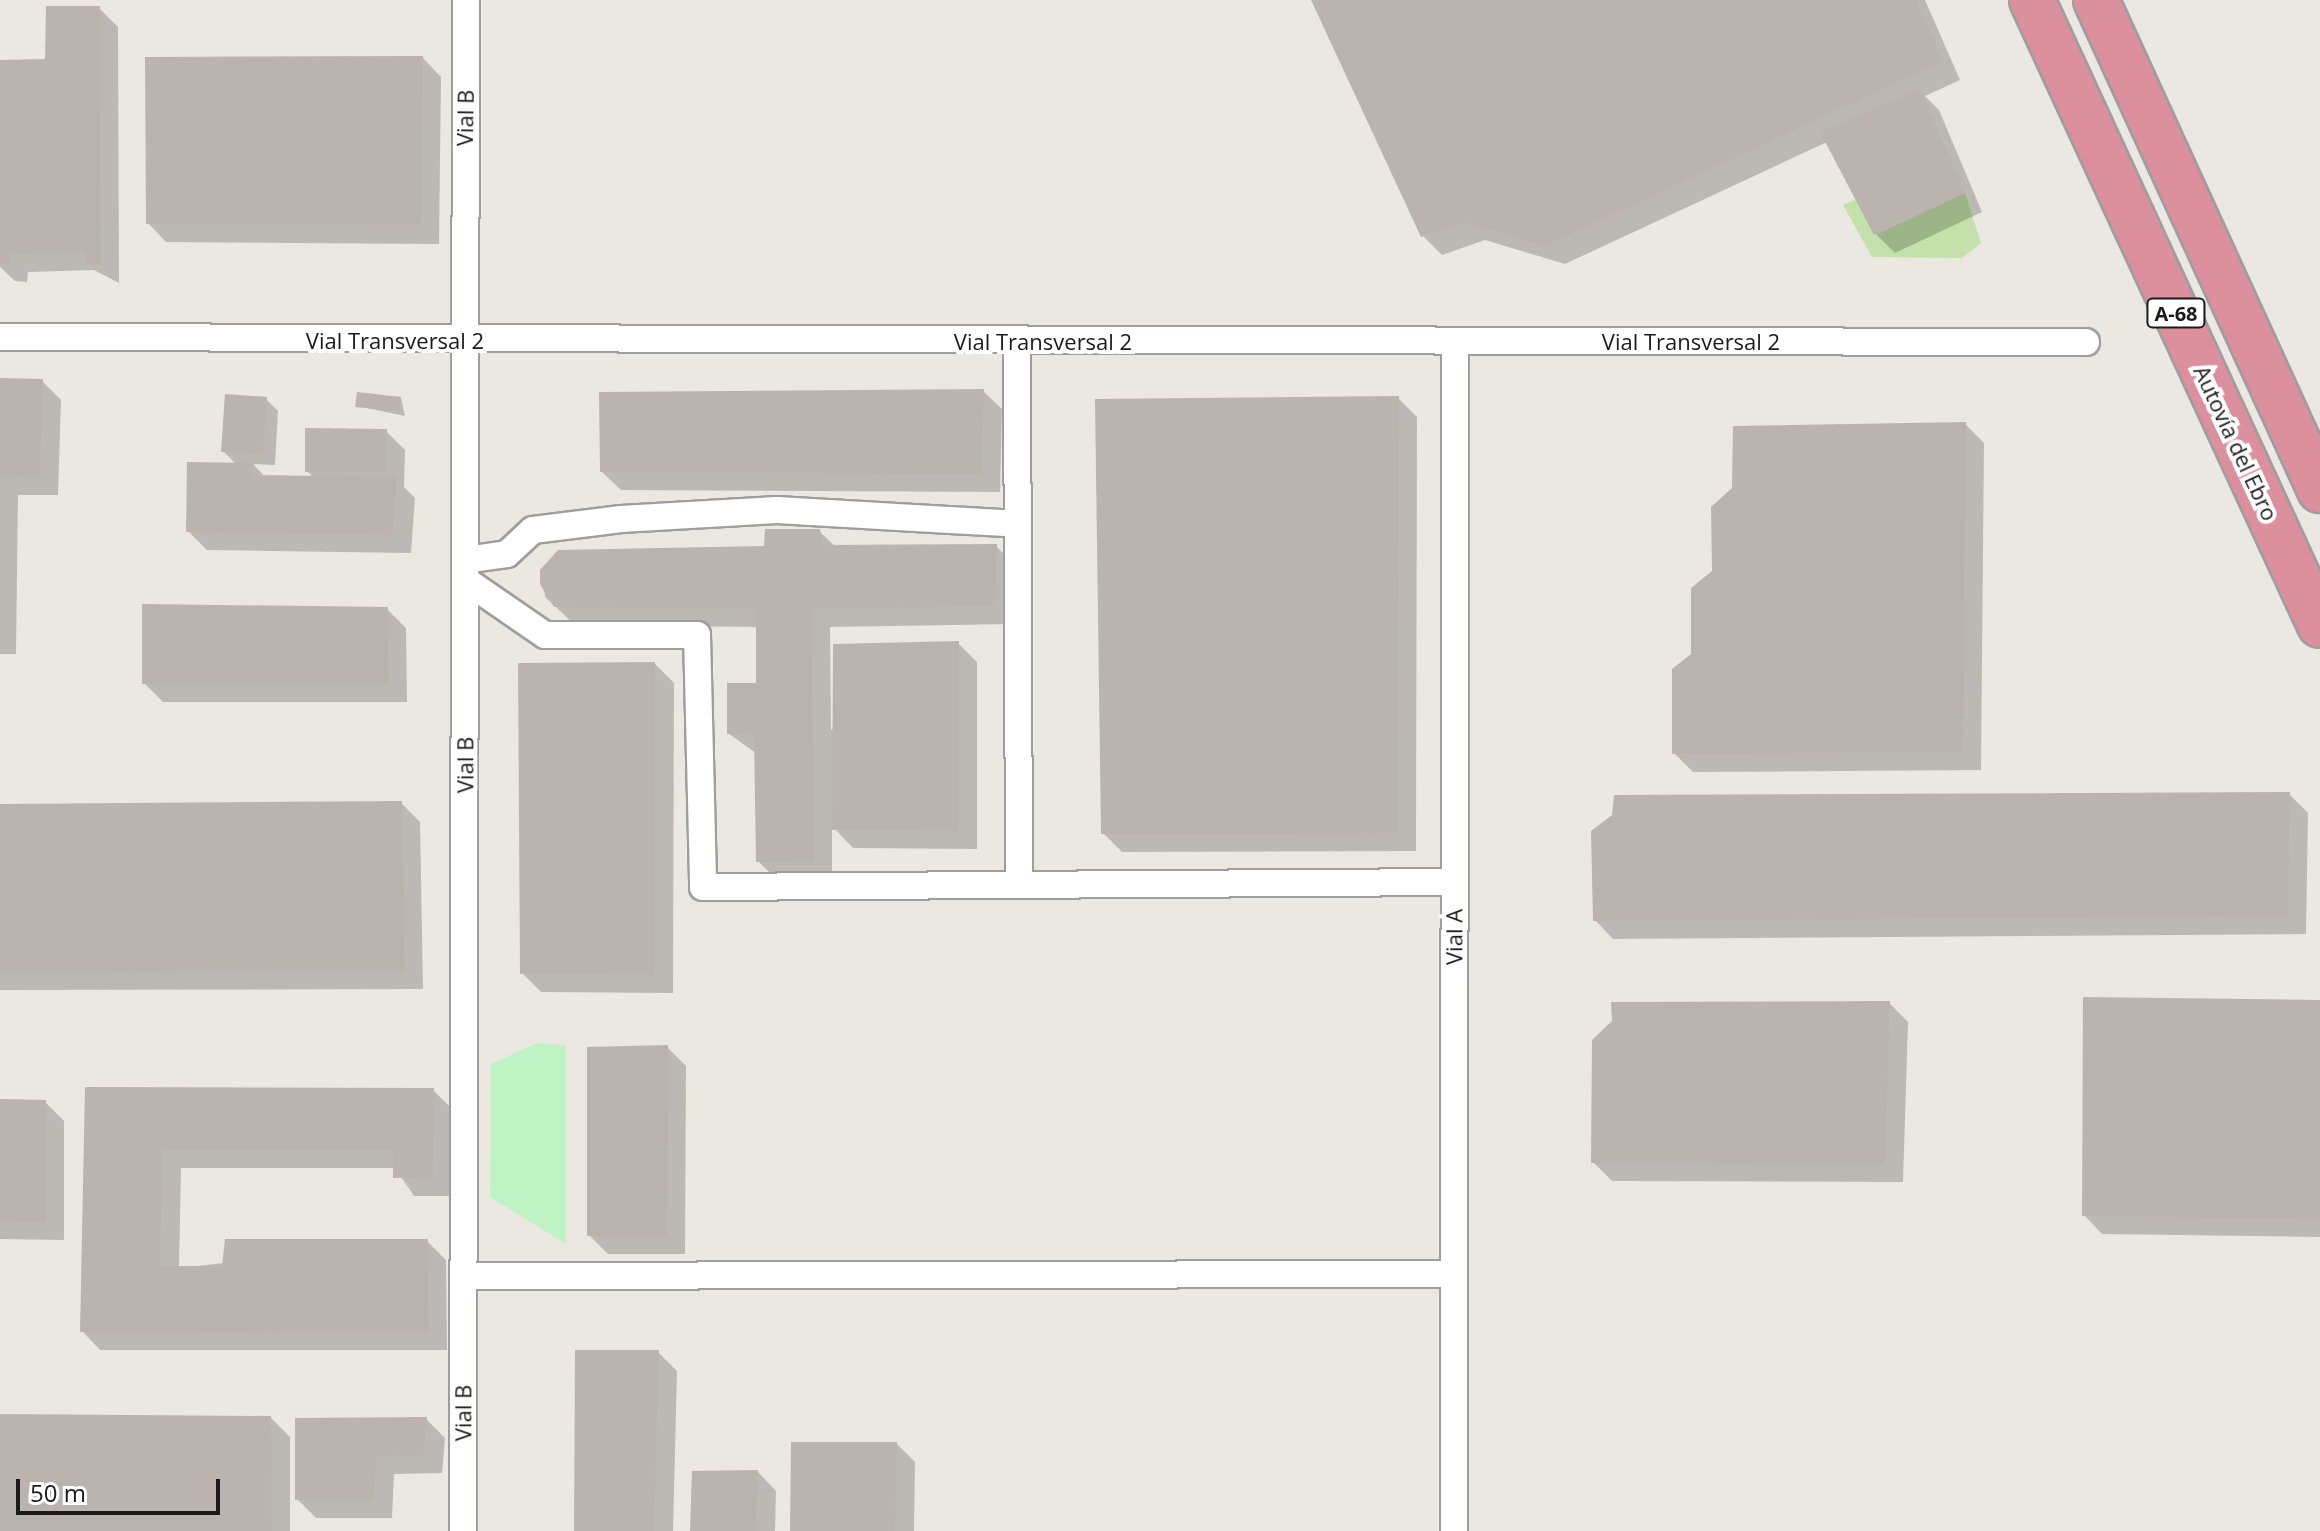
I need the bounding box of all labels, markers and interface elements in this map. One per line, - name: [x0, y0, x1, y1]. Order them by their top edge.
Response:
- street label: Vial B: [451, 90, 479, 146]
- road number: A-68: [2146, 297, 2206, 329]
- street label: Vial Transversal 2: [306, 328, 484, 354]
- street label: Vial Transversal 2: [954, 329, 1132, 355]
- street label: Vial Transversal 2: [1602, 329, 1780, 355]
- street label: Autovía del Ebro: [2189, 361, 2283, 525]
- street label: Vial B: [452, 737, 478, 793]
- street label: Vial A: [1441, 909, 1467, 965]
- street label: Vial B: [450, 1385, 476, 1441]
- scale bar: [20, 1463, 224, 1513]
- text: 50 m: [30, 1476, 86, 1509]

